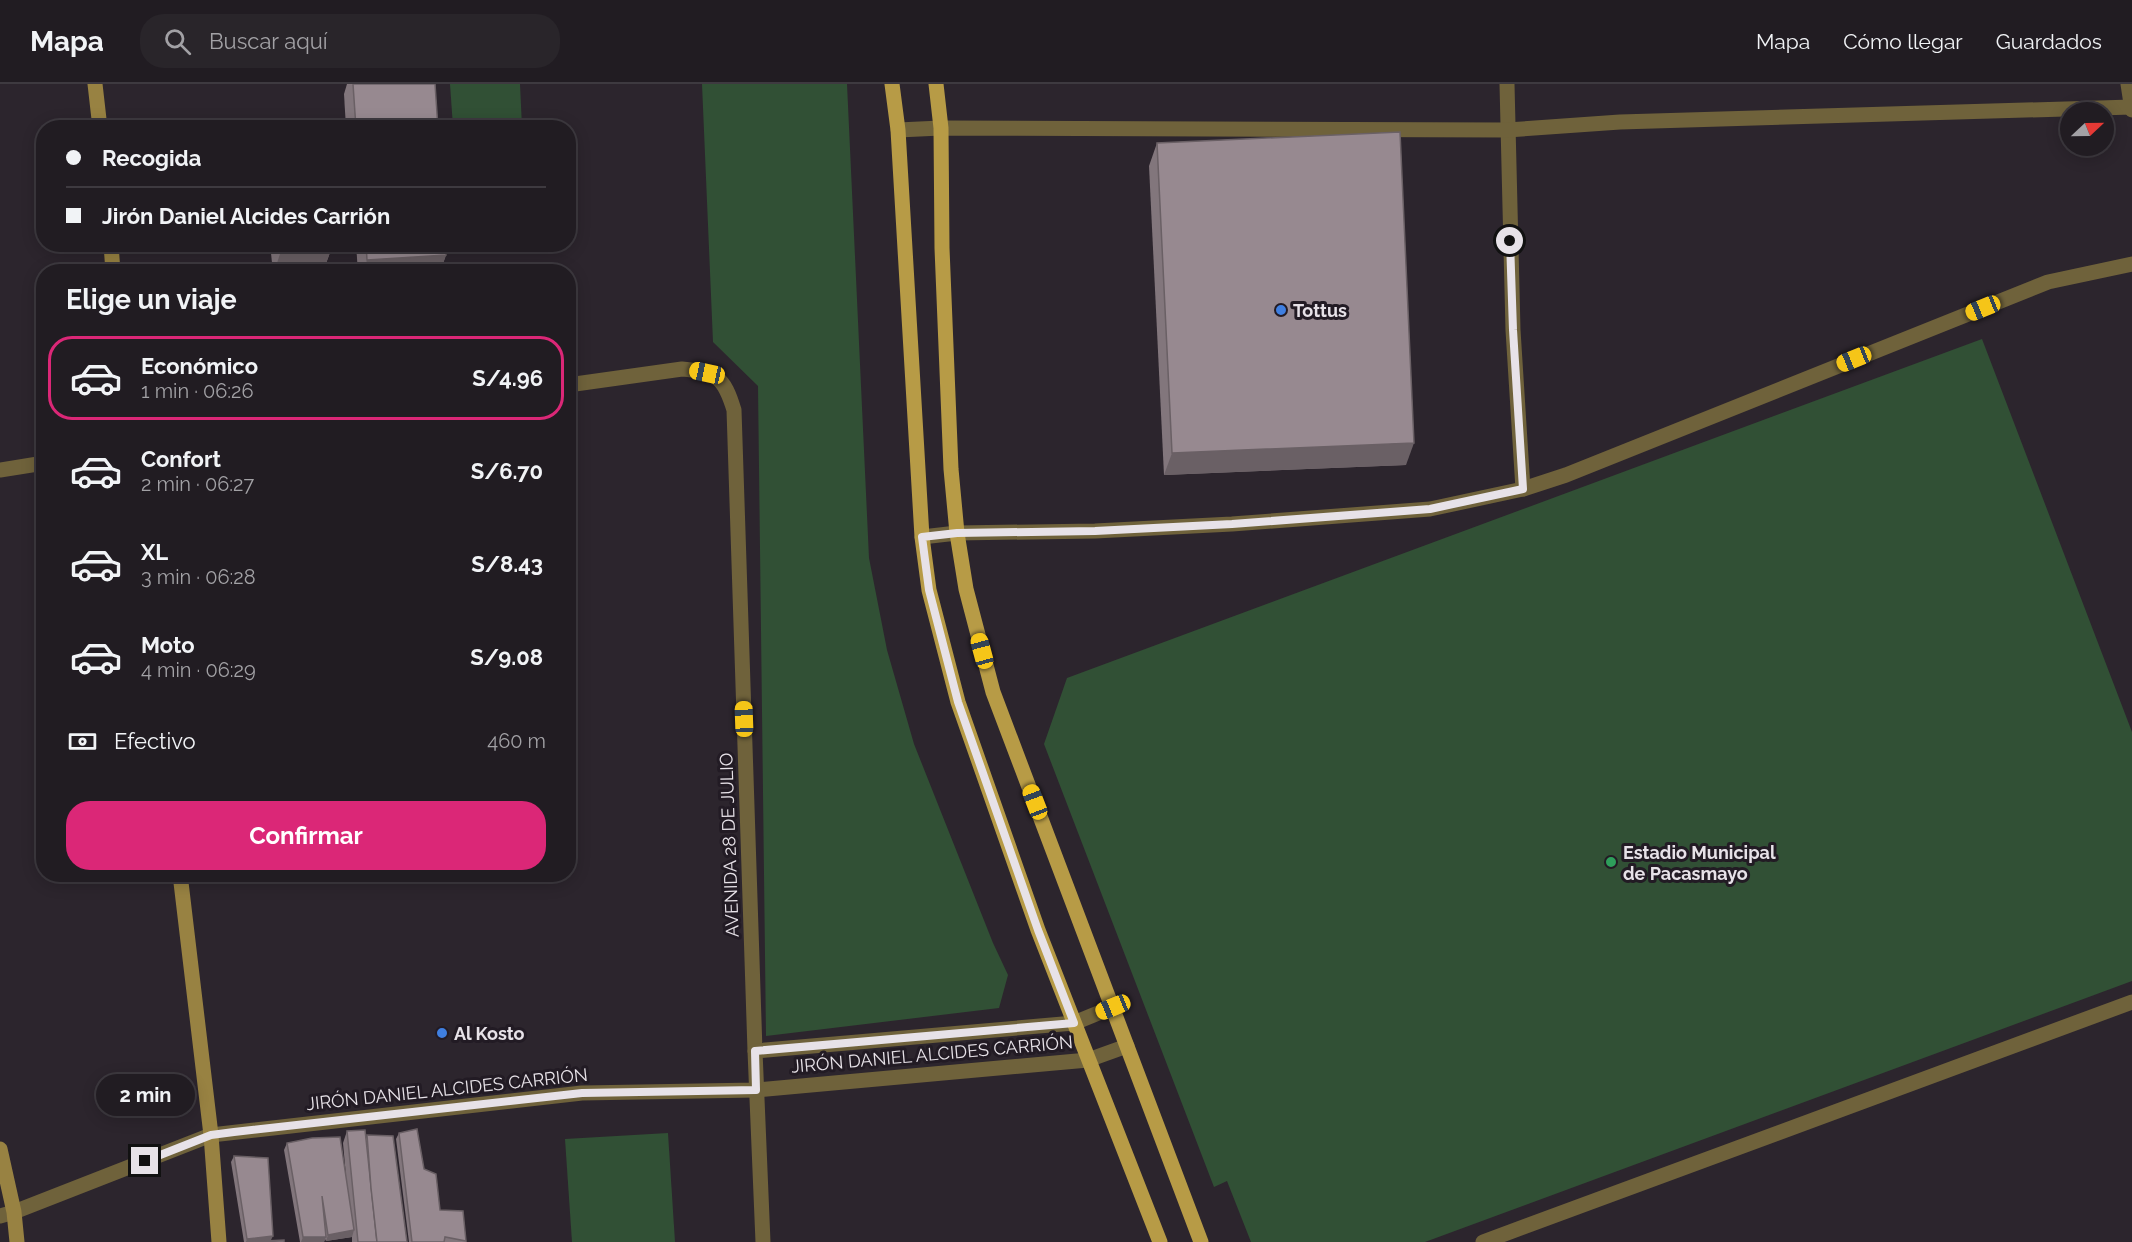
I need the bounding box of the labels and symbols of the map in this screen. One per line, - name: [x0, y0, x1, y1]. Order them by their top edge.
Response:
- north arrow: [2060, 102, 2114, 156]
- route start: [1496, 227, 1523, 254]
- car: [1963, 293, 2003, 323]
- place label: Tottus: [1293, 300, 1347, 321]
- marker: Tottus: [1274, 303, 1288, 317]
- car: [1834, 344, 1874, 374]
- car: [688, 360, 726, 386]
- car: [969, 631, 995, 671]
- car: [734, 701, 754, 737]
- street label: AVENIDA 28 DE JULIO: [715, 752, 743, 938]
- car: [1020, 782, 1050, 822]
- place label: Estadio Municipal de Pacasmayo: [1623, 842, 1776, 884]
- marker: Estadio Municipal de Pacasmayo: [1604, 855, 1618, 869]
- car: [1093, 992, 1133, 1022]
- place label: Al Kosto: [454, 1023, 525, 1044]
- marker: Al Kosto: [435, 1026, 449, 1040]
- street label: JIRÓN DANIEL ALCIDES CARRIÓN: [790, 1030, 1074, 1077]
- street label: JIRÓN DANIEL ALCIDES CARRIÓN: [305, 1063, 589, 1114]
- callout: 2 min: [96, 1074, 195, 1116]
- route end: [131, 1147, 158, 1174]

